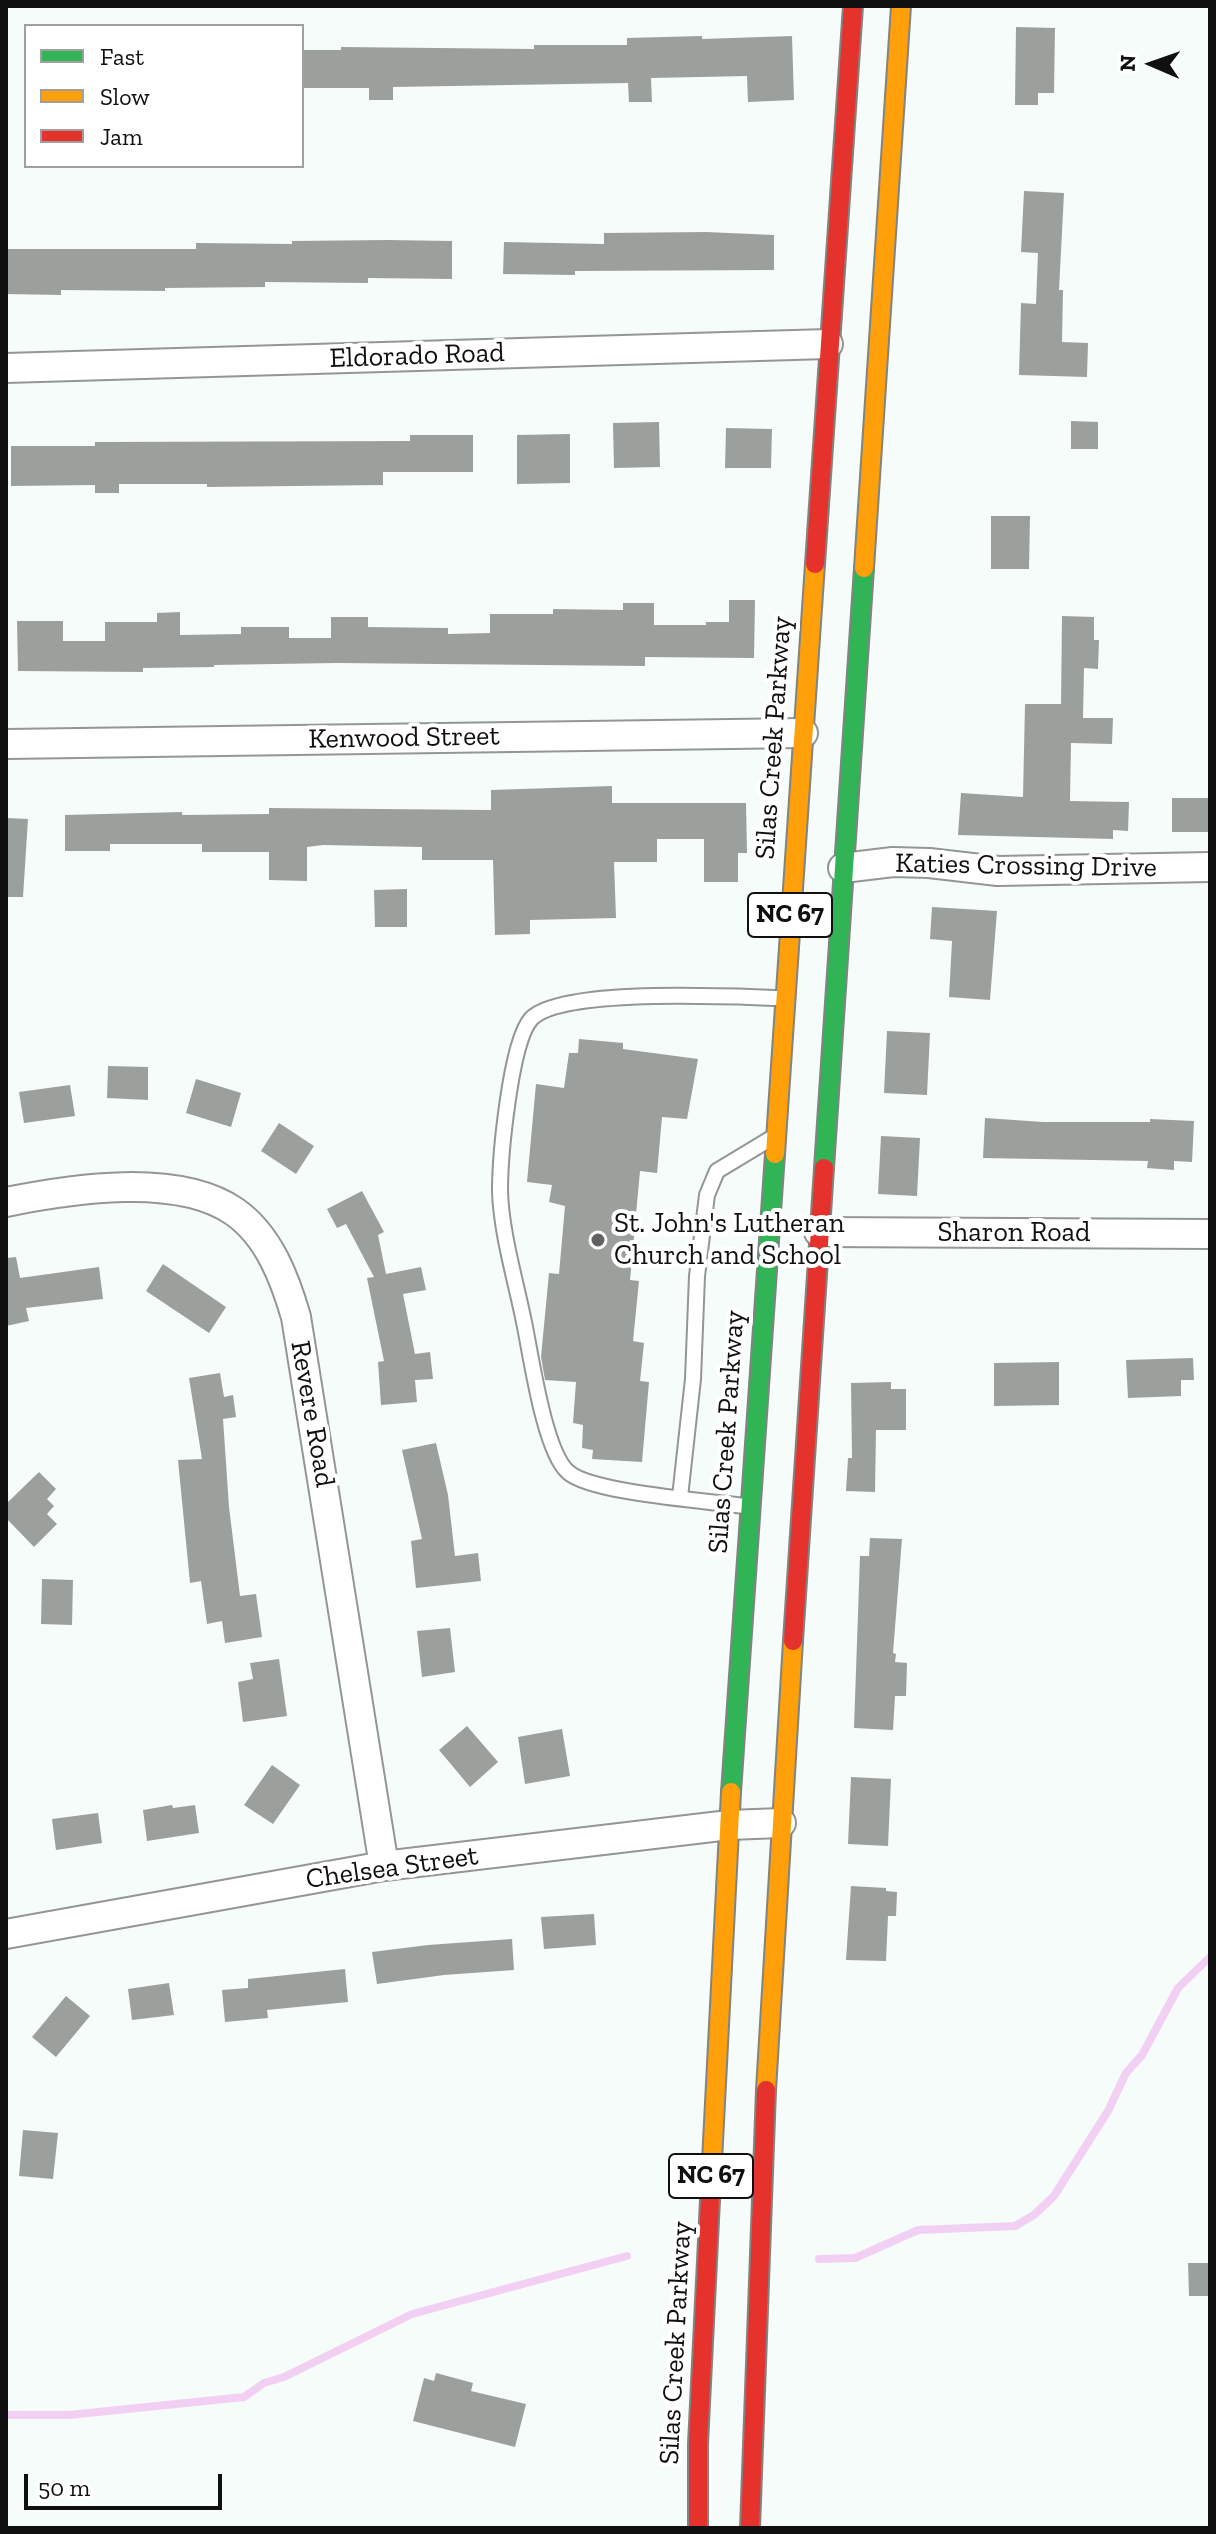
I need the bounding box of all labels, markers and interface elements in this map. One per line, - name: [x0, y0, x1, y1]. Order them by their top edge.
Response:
- legend: [24, 24, 304, 168]
- north arrow: [1112, 24, 1192, 104]
- text: Fast: [100, 42, 144, 71]
- text: N: [1114, 54, 1141, 72]
- text: Slow: [100, 82, 150, 111]
- text: Jam: [100, 122, 143, 151]
- street label: Eldorado Road: [329, 336, 505, 376]
- street label: Silas Creek Parkway: [749, 615, 799, 861]
- street label: Kenwood Street: [308, 720, 500, 756]
- street label: Katies Crossing Drive: [895, 847, 1157, 885]
- road number: NC 67: [748, 893, 832, 937]
- place label: St. John's Lutheran Church and School: [614, 1207, 845, 1273]
- street label: Sharon Road: [938, 1216, 1090, 1250]
- marker: St. John's Lutheran Church and School: [589, 1231, 607, 1249]
- street label: Silas Creek Parkway: [702, 1309, 752, 1555]
- street label: Revere Road: [283, 1338, 341, 1490]
- street label: Chelsea Street: [304, 1839, 480, 1897]
- road number: NC 67: [669, 2154, 753, 2198]
- street label: Silas Creek Parkway: [653, 2220, 699, 2466]
- scale bar: [28, 2458, 226, 2508]
- text: 50 m: [38, 2473, 90, 2502]

